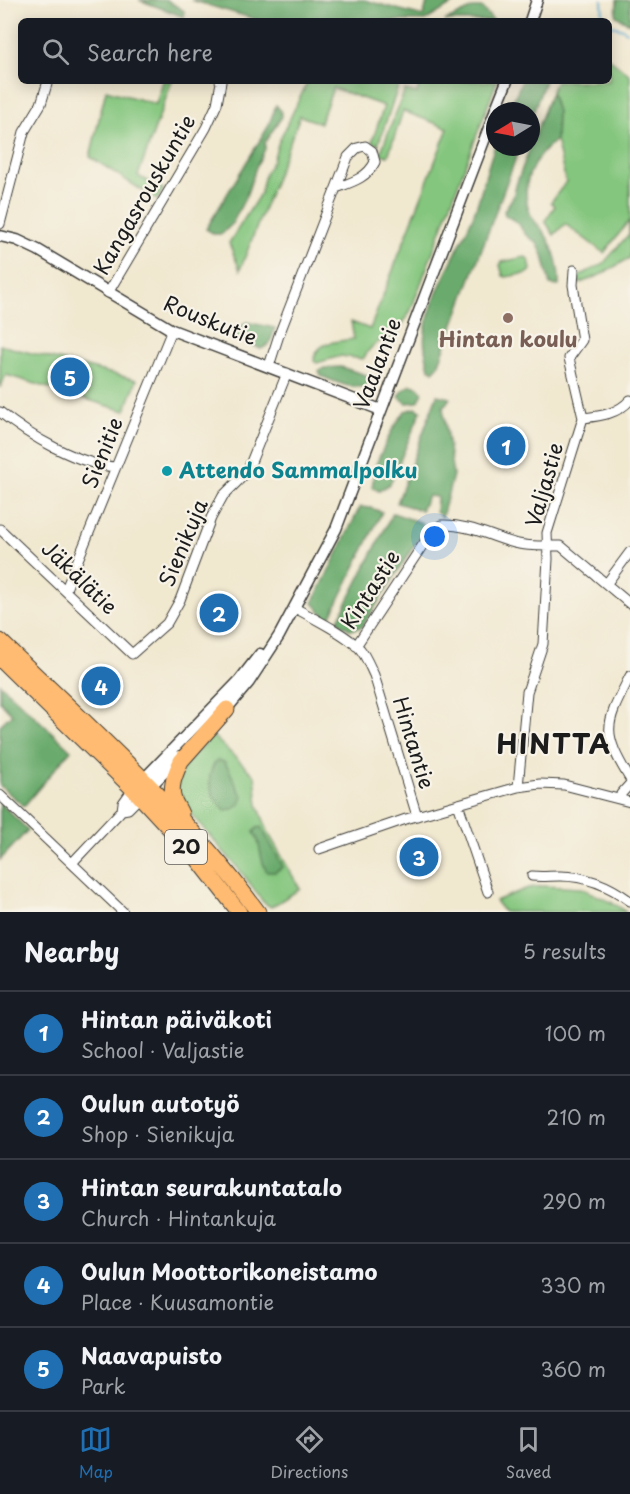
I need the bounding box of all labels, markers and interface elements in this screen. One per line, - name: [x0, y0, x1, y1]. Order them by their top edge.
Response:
- search box: [18, 18, 612, 84]
- icon: search: [39, 35, 72, 68]
- text: Search here: [87, 35, 213, 68]
- north arrow: [486, 102, 540, 156]
- street label: Kangasrouskuntie: [84, 108, 202, 280]
- street label: Rouskutie: [159, 286, 262, 352]
- marker: Hintan koulu: [501, 311, 515, 325]
- street label: Vaalantie: [344, 313, 408, 414]
- place label: Hintan koulu: [438, 322, 578, 354]
- pin: 5: [50, 354, 90, 400]
- street label: Sienitie: [72, 412, 130, 493]
- pin: 1: [486, 424, 526, 468]
- street label: Valjastie: [516, 438, 570, 531]
- place label: Attendo Sammalpolku: [178, 453, 418, 485]
- marker: Attendo Sammalpolku: [160, 464, 174, 478]
- street label: Sienikuja: [149, 494, 215, 591]
- your location: [420, 522, 449, 551]
- street label: Jäkälätie: [35, 532, 126, 621]
- street label: Kintastie: [332, 543, 407, 635]
- pin: 2: [200, 590, 238, 636]
- pin: 4: [82, 664, 120, 708]
- street label: Hintantie: [386, 692, 444, 793]
- district label: HINTTA: [496, 722, 612, 763]
- road number: 20: [165, 830, 207, 864]
- pin: 3: [400, 834, 438, 880]
- text: Nearby: [24, 932, 119, 971]
- text: 5 results: [523, 936, 606, 966]
- text: Hintan päiväkoti: [81, 1002, 272, 1035]
- text: 1: [39, 1018, 48, 1048]
- text: 100 m: [545, 1018, 606, 1048]
- text: School · Valjastie: [81, 1035, 244, 1065]
- text: Oulun autotyö: [81, 1086, 239, 1119]
- text: 2: [36, 1102, 51, 1132]
- text: 210 m: [547, 1102, 606, 1132]
- text: Shop · Sienikuja: [81, 1119, 234, 1149]
- text: Hintan seurakuntatalo: [81, 1170, 342, 1203]
- text: 3: [37, 1186, 50, 1216]
- text: 290 m: [542, 1186, 606, 1216]
- text: Church · Hintankuja: [81, 1203, 276, 1233]
- text: Oulun Moottorikoneistamo: [81, 1254, 377, 1287]
- text: 4: [37, 1270, 50, 1300]
- text: 330 m: [540, 1270, 606, 1300]
- text: Place · Kuusamontie: [81, 1287, 274, 1317]
- text: Naavapuisto: [81, 1338, 222, 1371]
- text: 5: [37, 1354, 50, 1384]
- text: 360 m: [540, 1354, 606, 1384]
- text: Park: [81, 1371, 126, 1401]
- tab: Map: [79, 1423, 113, 1483]
- tab: Directions: [270, 1423, 348, 1483]
- tab: Saved: [506, 1423, 551, 1483]

